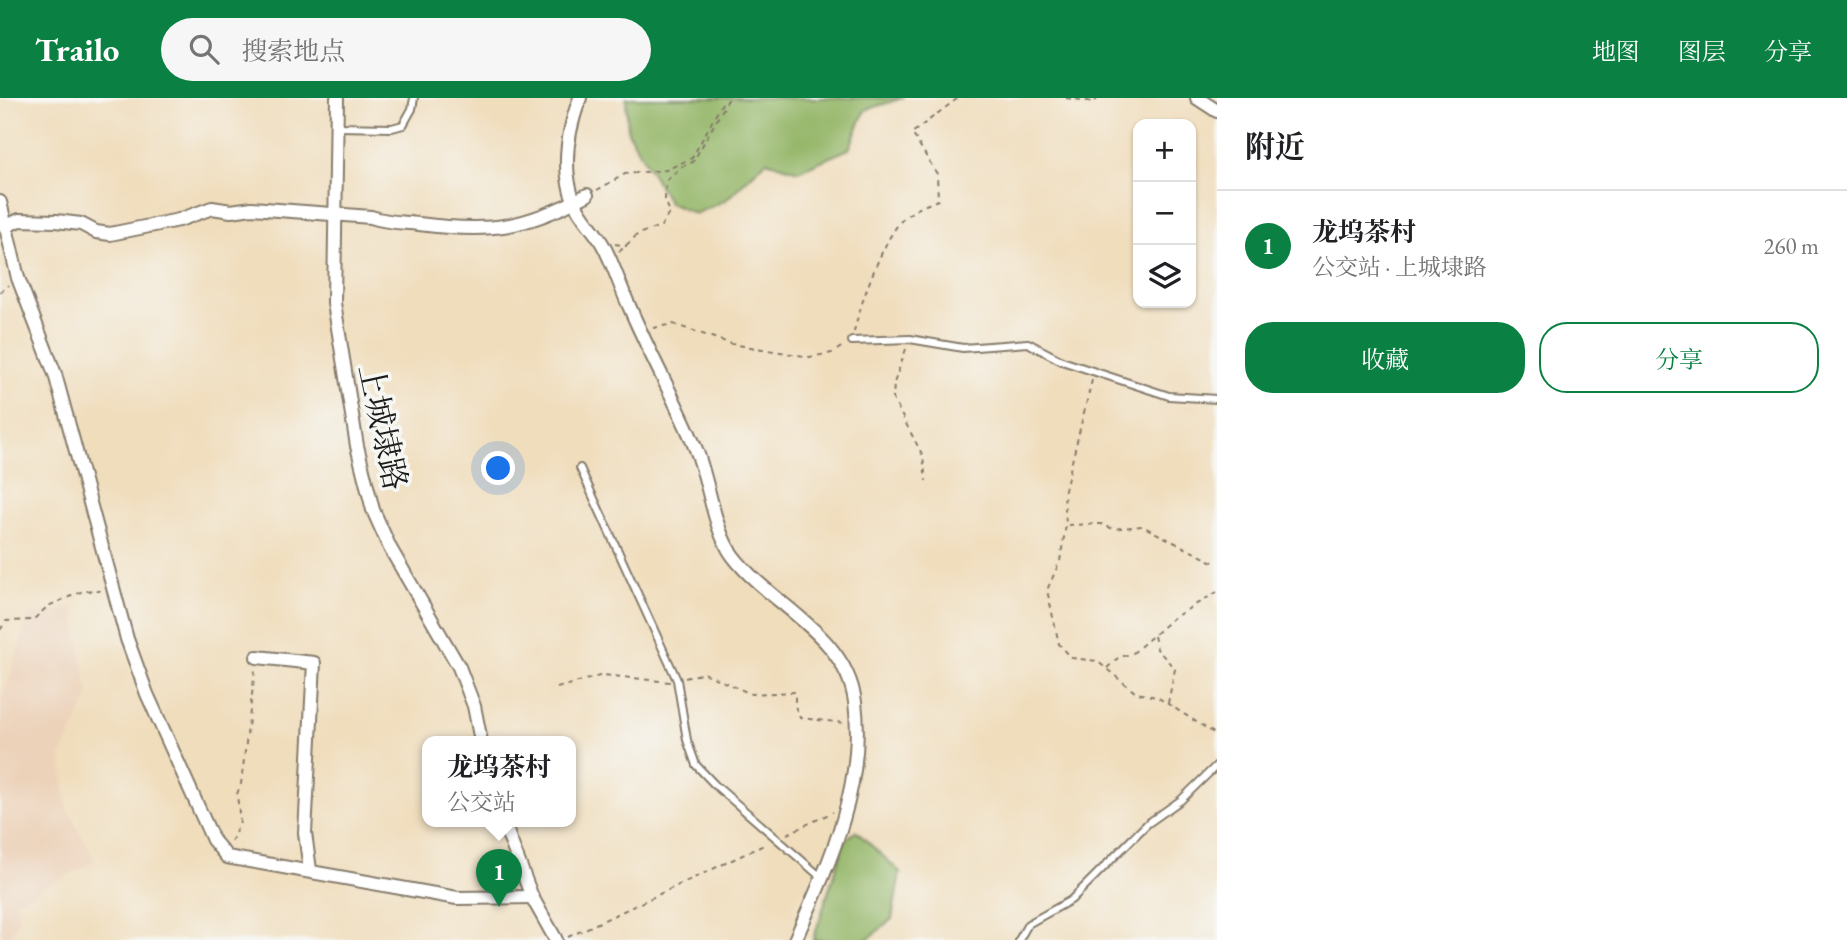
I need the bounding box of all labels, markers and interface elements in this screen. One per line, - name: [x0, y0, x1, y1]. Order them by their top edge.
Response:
- search box: [161, 18, 651, 81]
- text: Trailo: [35, 28, 119, 71]
- icon: search: [185, 30, 223, 68]
- text: 搜索地点: [241, 34, 345, 68]
- text: 地图: [1592, 36, 1640, 67]
- text: 图层: [1678, 36, 1726, 67]
- text: 分享: [1764, 36, 1812, 67]
- map controls: [1133, 119, 1196, 308]
- button: +: [1133, 119, 1196, 182]
- text: 附近: [1245, 127, 1305, 166]
- button: −: [1133, 182, 1196, 245]
- text: 龙坞茶村: [1312, 215, 1416, 249]
- text: 1: [1262, 231, 1274, 261]
- text: 260 m: [1763, 231, 1819, 261]
- button: layers: [1133, 245, 1196, 308]
- text: 公交站 · 上城埭路: [1312, 252, 1487, 282]
- button: 收藏: [1245, 322, 1525, 393]
- button: 分享: [1539, 322, 1819, 393]
- street label: 上城埭路: [349, 360, 417, 494]
- your location: [481, 451, 515, 485]
- popup: [422, 736, 576, 827]
- text: 龙坞茶村: [447, 750, 551, 784]
- text: 公交站: [447, 787, 516, 817]
- pin: 1: [476, 849, 522, 907]

